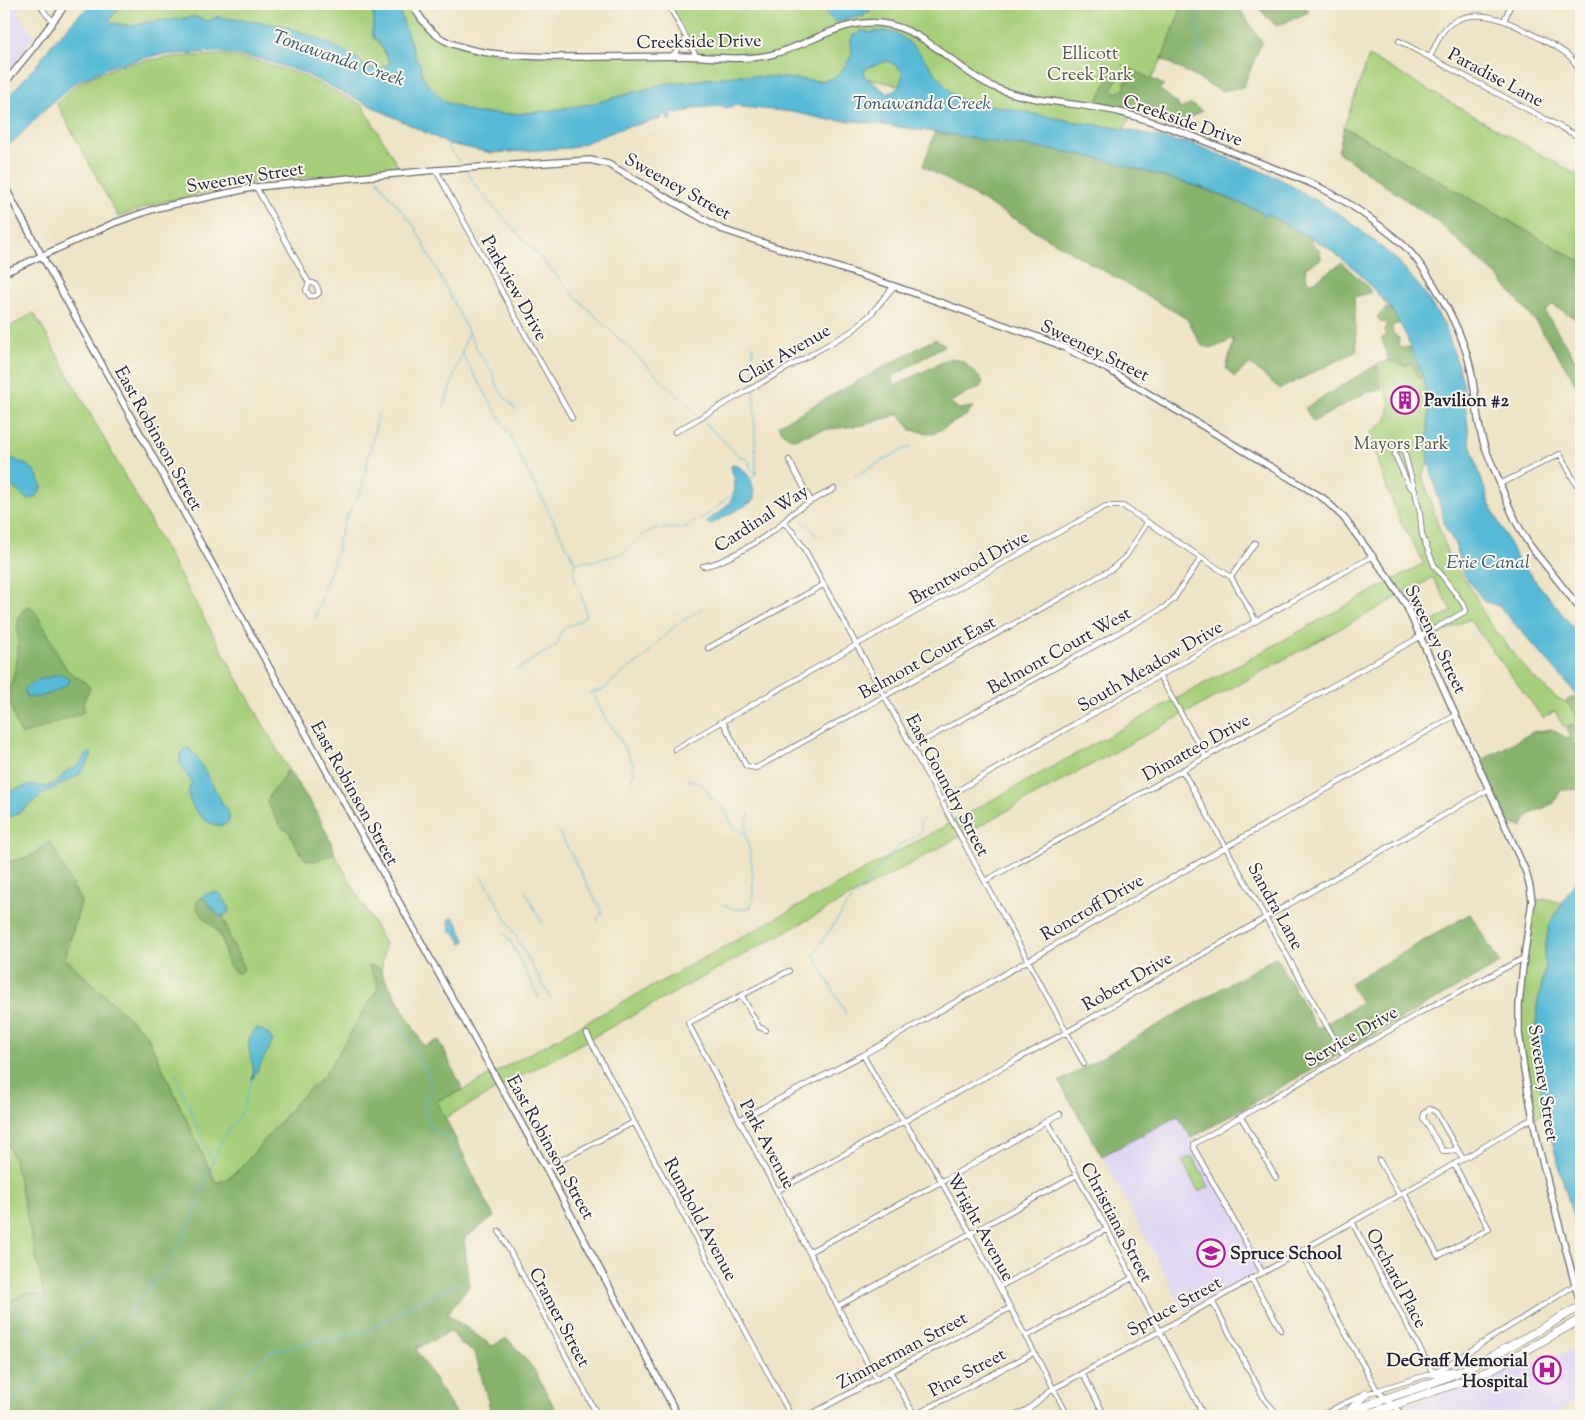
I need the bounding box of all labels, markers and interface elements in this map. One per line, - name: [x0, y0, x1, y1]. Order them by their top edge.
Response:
- water label: Tonawanda Creek: [268, 24, 408, 95]
- street label: Creekside Drive: [636, 29, 762, 57]
- park label: Ellicott Creek Park: [1047, 42, 1133, 89]
- street label: Paradise Lane: [1442, 43, 1548, 115]
- street label: Creekside Drive: [1119, 89, 1246, 155]
- water label: Tonawanda Creek: [853, 91, 992, 118]
- street label: Sweeney Street: [619, 148, 735, 228]
- street label: Sweeney Street: [185, 157, 306, 201]
- street label: Parkview Drive: [473, 231, 553, 347]
- street label: Sweeney Street: [1035, 314, 1153, 389]
- street label: Clair Avenue: [734, 319, 836, 393]
- street label: East Robinson Street: [107, 362, 208, 516]
- building icon: Pavilion #2: [1390, 385, 1420, 415]
- place label: Pavilion #2: [1424, 389, 1509, 415]
- park label: Mayors Park: [1353, 432, 1449, 458]
- street label: Cardinal Way: [710, 479, 815, 560]
- street label: Brentwood Drive: [905, 525, 1034, 612]
- water label: Erie Canal: [1446, 550, 1530, 577]
- street label: Sweeney Street: [1397, 581, 1472, 699]
- street label: Belmont Court West: [983, 601, 1136, 702]
- street label: Belmont Court East: [855, 610, 1001, 707]
- street label: South Meadow Drive: [1073, 615, 1229, 720]
- street label: Dimatteo Drive: [1138, 708, 1256, 789]
- street label: East Goundry Street: [898, 710, 995, 862]
- street label: East Robinson Street: [303, 717, 404, 871]
- street label: Sandra Lane: [1240, 859, 1309, 955]
- street label: Roncroff Drive: [1036, 869, 1150, 949]
- street label: Robert Drive: [1078, 946, 1178, 1019]
- street label: Service Drive: [1300, 1000, 1404, 1075]
- street label: Sweeney Street: [1520, 1023, 1564, 1144]
- street label: East Robinson Street: [499, 1071, 600, 1225]
- street label: Park Avenue: [732, 1095, 801, 1194]
- street label: Rumbold Avenue: [656, 1154, 743, 1286]
- street label: Christiana Street: [1073, 1158, 1158, 1288]
- street label: Wright Avenue: [939, 1169, 1020, 1287]
- street label: Orchard Place: [1358, 1225, 1432, 1333]
- school or university icon: Spruce School: [1196, 1238, 1226, 1268]
- place label: Spruce School: [1230, 1242, 1343, 1268]
- street label: Cramer Street: [521, 1264, 595, 1372]
- street label: Spruce Street: [1123, 1271, 1227, 1344]
- street label: Zimmerman Street: [833, 1306, 973, 1397]
- street label: Pine Street: [925, 1343, 1011, 1405]
- place label: DeGraff Memorial Hospital: [1386, 1349, 1529, 1396]
- hospital icon: DeGraff Memorial Hospital: [1532, 1355, 1562, 1385]

